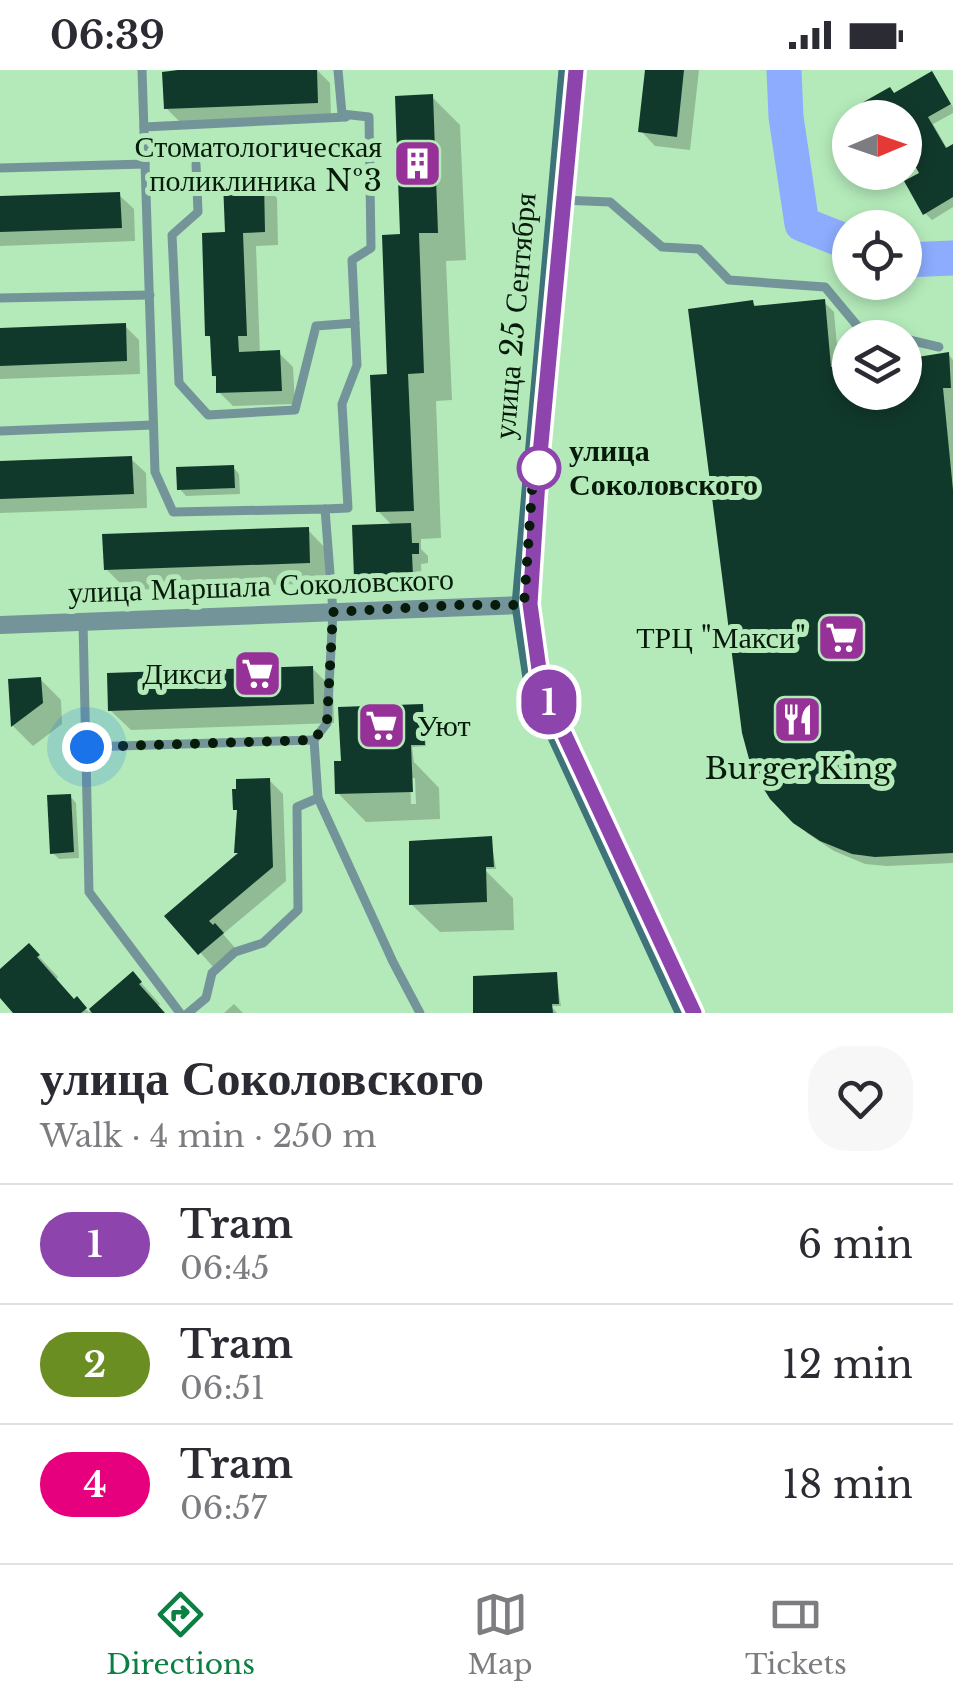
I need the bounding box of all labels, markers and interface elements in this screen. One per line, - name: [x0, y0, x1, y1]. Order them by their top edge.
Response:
- text: 06:39: [50, 12, 165, 59]
- north arrow: [832, 100, 922, 190]
- map controls: [832, 100, 922, 410]
- place label: Стоматологическая поликлиника №3: [135, 128, 382, 199]
- building icon: Стоматологическая поликлиника №3: [391, 138, 443, 190]
- street label: улица 25 Сентября: [485, 191, 544, 441]
- button: locate: [832, 210, 922, 300]
- button: layers: [832, 320, 922, 410]
- place label: улица Соколовского: [569, 432, 758, 503]
- marker: улица Соколовского: [518, 447, 560, 489]
- street label: улица Маршала Соколовского: [68, 560, 454, 611]
- supermarket icon: ТРЦ "Макси": [815, 612, 867, 664]
- place label: ТРЦ "Макси": [636, 619, 806, 656]
- supermarket icon: Дикси: [231, 648, 283, 700]
- place label: Дикси: [142, 655, 222, 692]
- line badge: 1: [516, 670, 582, 734]
- text: 1: [541, 681, 557, 724]
- restaurant icon: Burger King: [772, 694, 824, 746]
- supermarket icon: Уют: [356, 700, 408, 752]
- place label: Уют: [417, 707, 471, 744]
- your location: [62, 722, 112, 772]
- place label: Burger King: [705, 750, 892, 787]
- button: heart: [808, 1046, 913, 1151]
- text: улица Соколовского: [40, 1048, 484, 1108]
- text: Walk · 4 min · 250 m: [40, 1116, 377, 1156]
- text: Tram: [180, 1201, 293, 1248]
- text: 6 min: [798, 1221, 913, 1268]
- text: 1: [87, 1223, 103, 1266]
- text: 06:45: [180, 1248, 269, 1288]
- text: Tram: [180, 1321, 293, 1368]
- text: 12 min: [782, 1341, 913, 1388]
- text: 2: [84, 1343, 106, 1386]
- text: 06:51: [180, 1368, 265, 1408]
- text: Tram: [180, 1441, 293, 1488]
- text: 18 min: [782, 1461, 913, 1508]
- text: 4: [83, 1463, 107, 1506]
- text: 06:57: [180, 1488, 267, 1528]
- tab: Directions: [106, 1587, 255, 1682]
- tab: Map: [468, 1587, 533, 1682]
- tab: Tickets: [745, 1587, 847, 1682]

